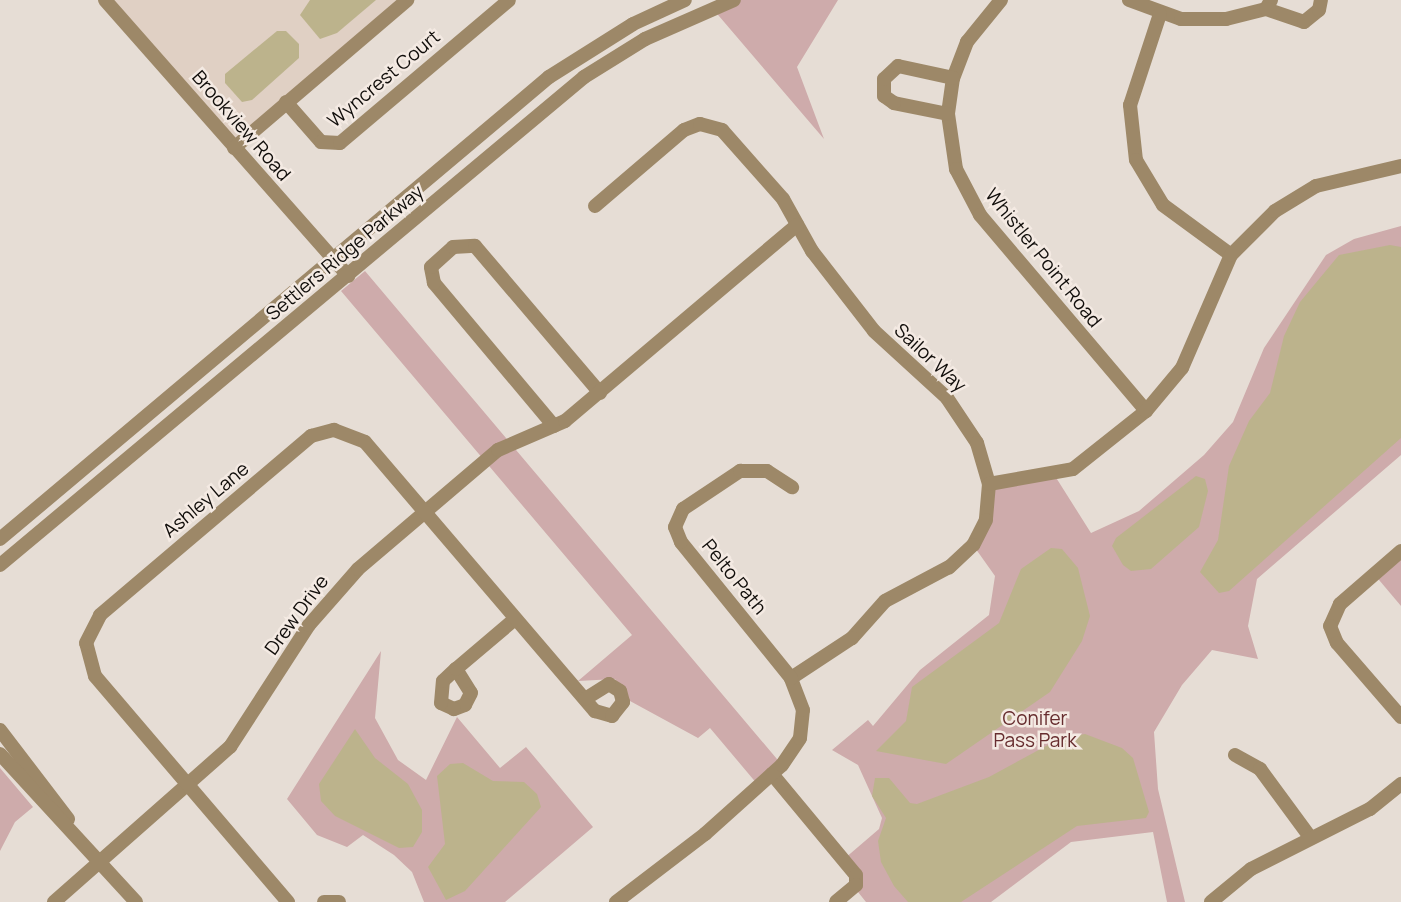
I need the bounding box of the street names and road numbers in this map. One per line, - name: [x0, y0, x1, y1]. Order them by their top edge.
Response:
- street label: Wyncrest Court: [323, 26, 445, 132]
- street label: Brookview Road: [187, 66, 295, 186]
- street label: Settlers Ridge Parkway: [262, 181, 428, 325]
- street label: Whistler Point Road: [980, 184, 1106, 332]
- street label: Sailor Way: [889, 319, 971, 397]
- street label: Ashley Lane: [158, 458, 254, 542]
- street label: Pelto Path: [697, 535, 771, 619]
- street label: Drew Drive: [260, 571, 334, 659]

